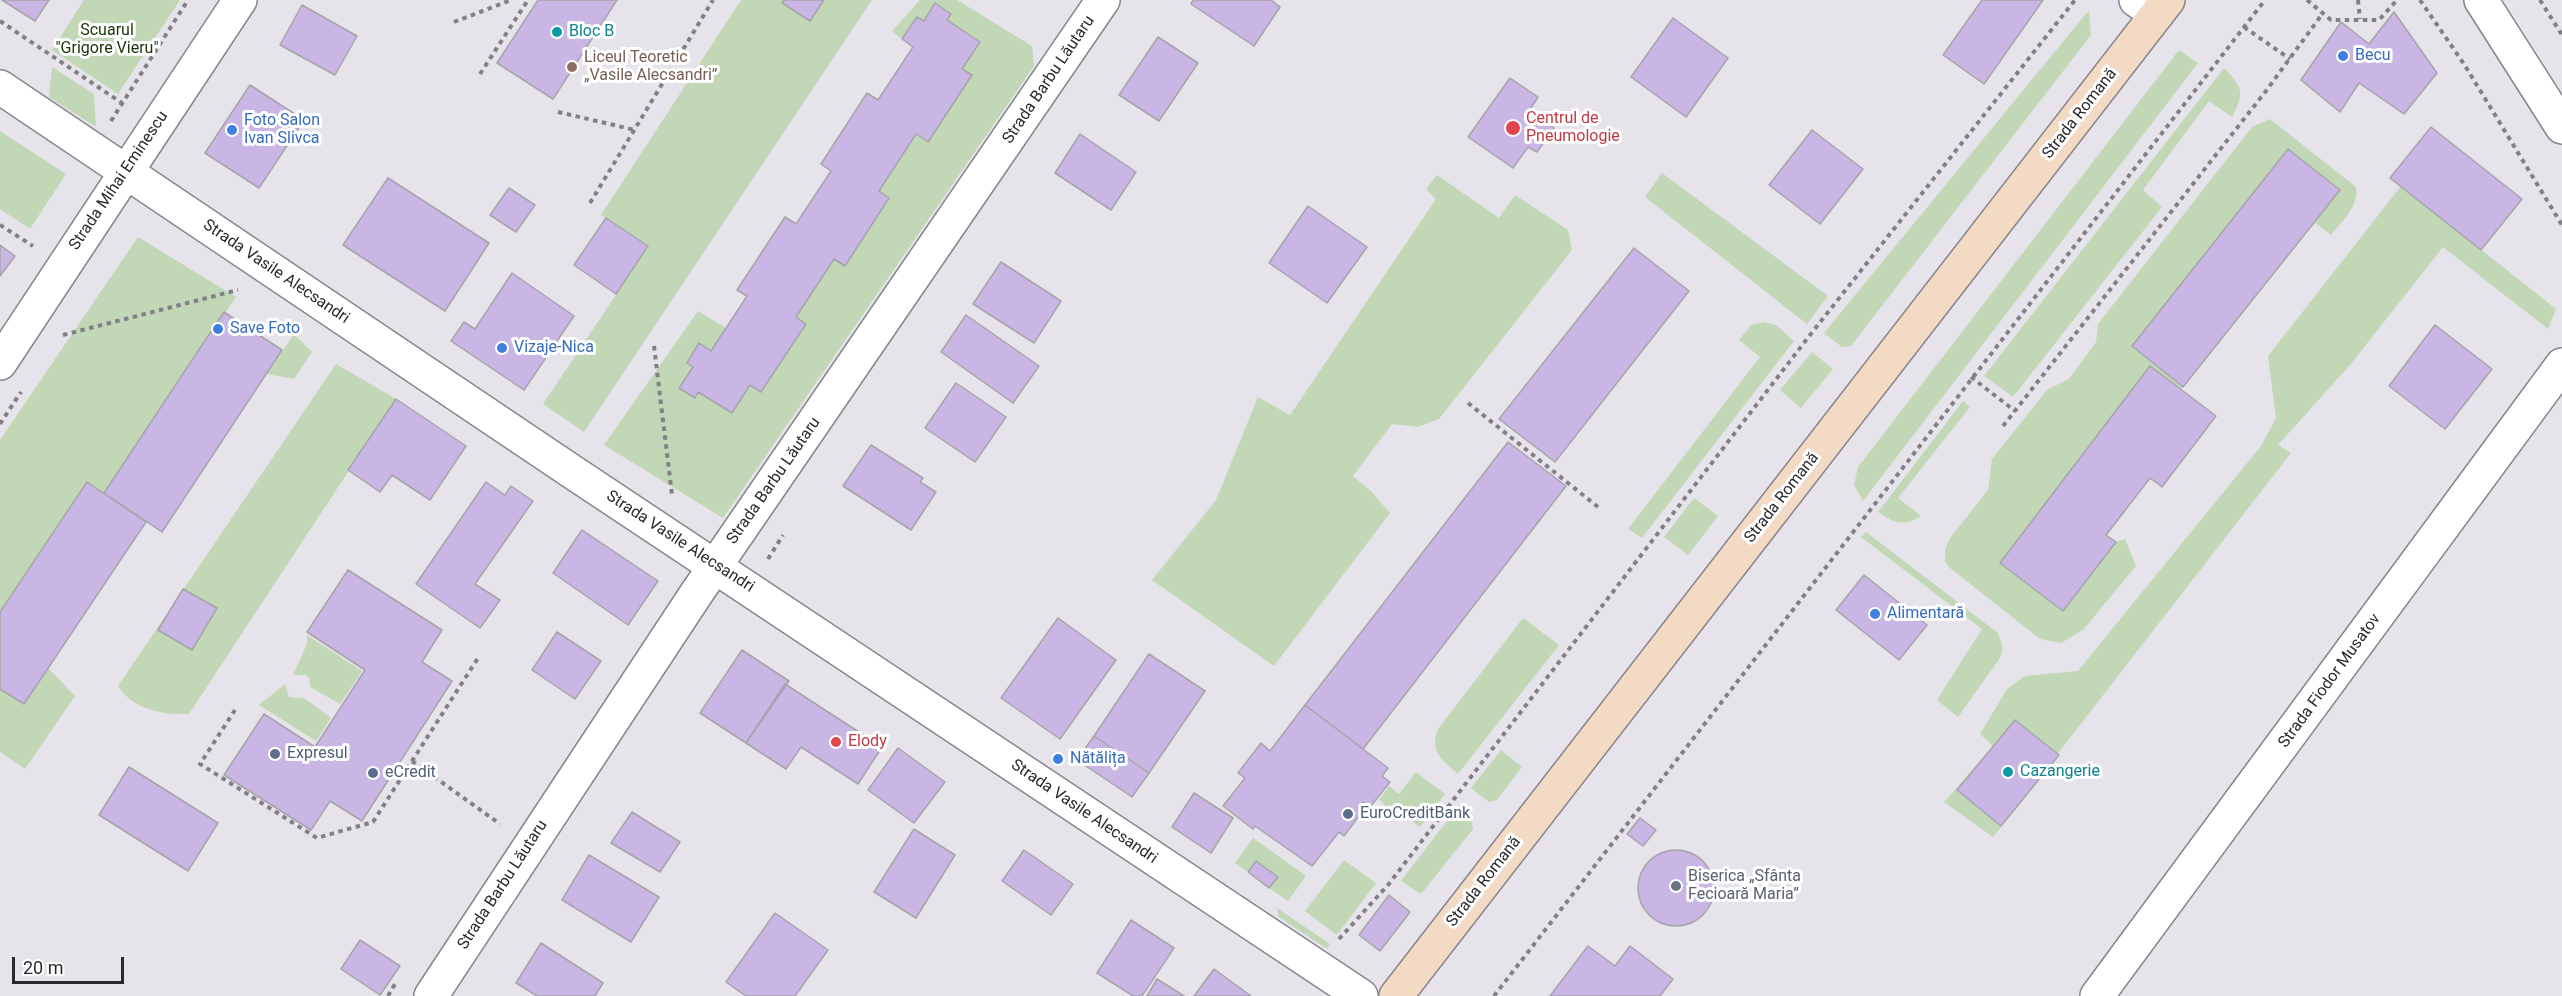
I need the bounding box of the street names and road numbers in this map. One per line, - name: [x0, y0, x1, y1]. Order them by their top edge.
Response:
- street label: Strada Barbu Lăutaru: [999, 12, 1099, 148]
- street label: Strada Romană: [2039, 65, 2121, 163]
- street label: Strada Mihai Eminescu: [65, 108, 173, 254]
- street label: Strada Vasile Alecsandri: [199, 216, 353, 328]
- street label: Strada Barbu Lăutaru: [723, 414, 825, 548]
- street label: Strada Romană: [1741, 449, 1823, 547]
- street label: Strada Vasile Alecsandri: [602, 487, 758, 597]
- street label: Strada Fiodor Musatov: [2275, 610, 2385, 752]
- street label: Strada Vasile Alecsandri: [1007, 756, 1161, 868]
- street label: Strada Barbu Lăutaru: [454, 817, 552, 953]
- street label: Strada Romană: [1443, 833, 1525, 931]

